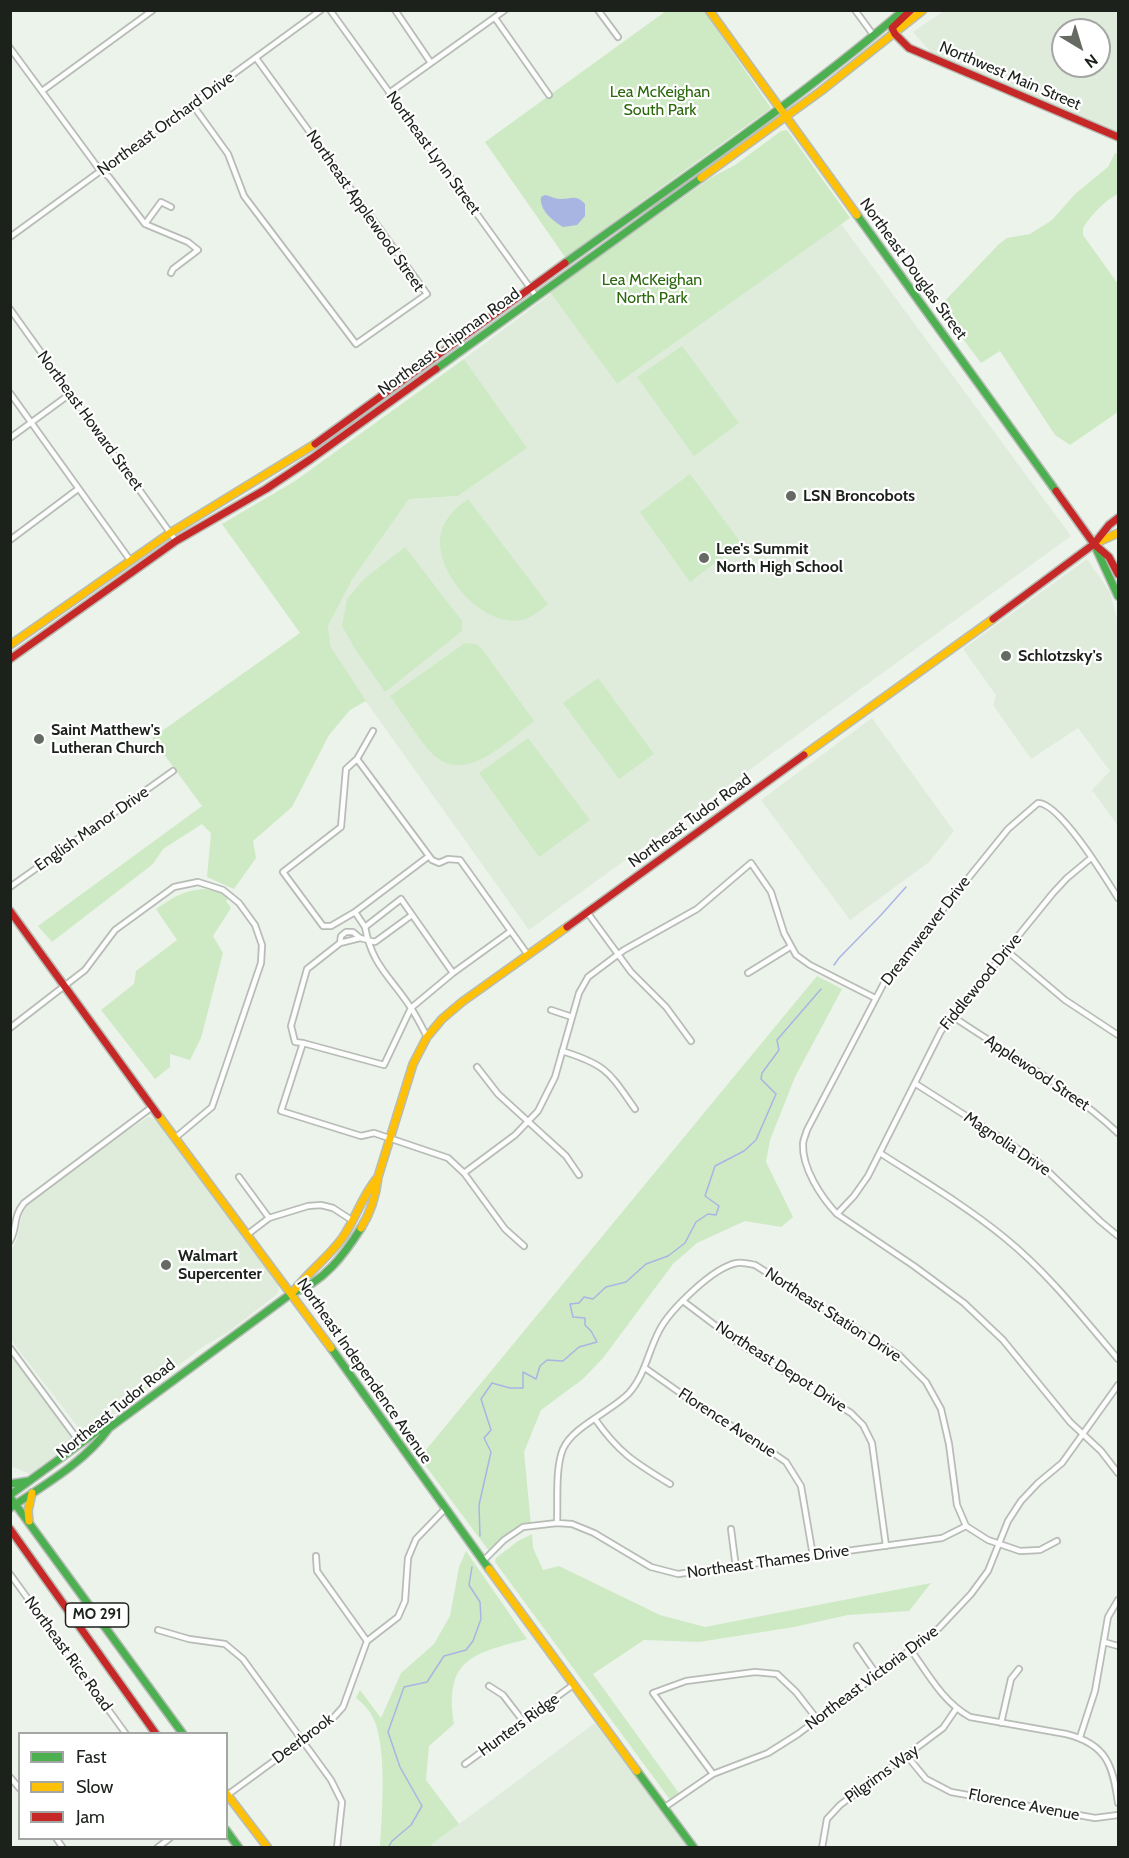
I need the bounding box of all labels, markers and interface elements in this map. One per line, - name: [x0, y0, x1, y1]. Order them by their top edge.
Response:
- north arrow: [1051, 18, 1111, 78]
- street label: Northwest Main Street: [936, 38, 1084, 114]
- text: N: [1081, 50, 1101, 72]
- street label: Northeast Orchard Drive: [94, 68, 238, 180]
- park label: Lea McKeighan South Park: [610, 82, 710, 120]
- street label: Northeast Lynn Street: [382, 88, 484, 218]
- street label: Northeast Applewood Street: [302, 127, 428, 295]
- street label: Northeast Douglas Street: [855, 195, 971, 343]
- park label: Lea McKeighan North Park: [602, 270, 702, 308]
- street label: Northeast Chipman Road: [374, 284, 524, 400]
- street label: Northeast Howard Street: [33, 347, 147, 495]
- place label: LSN Broncobots: [803, 486, 915, 506]
- marker: LSN Broncobots: [784, 489, 798, 503]
- place label: Lee's Summit North High School: [716, 539, 843, 577]
- marker: Lee's Summit North High School: [697, 551, 711, 565]
- place label: Schlotzsky's: [1018, 646, 1102, 666]
- marker: Schlotzsky's: [999, 649, 1013, 663]
- place label: Saint Matthew's Lutheran Church: [51, 720, 164, 758]
- marker: Saint Matthew's Lutheran Church: [32, 732, 46, 746]
- street label: Northeast Tudor Road: [625, 770, 755, 872]
- street label: English Manor Drive: [31, 783, 153, 875]
- street label: Dreamweaver Drive: [877, 872, 975, 990]
- street label: Fiddlewood Drive: [936, 930, 1026, 1034]
- street label: Applewood Street: [981, 1031, 1093, 1115]
- street label: Magnolia Drive: [960, 1108, 1054, 1180]
- place label: Walmart Supercenter: [178, 1246, 262, 1284]
- marker: Walmart Supercenter: [159, 1258, 173, 1272]
- street label: Northeast Station Drive: [761, 1264, 905, 1366]
- street label: Northeast Independence Avenue: [292, 1275, 436, 1467]
- street label: Northeast Depot Drive: [712, 1317, 850, 1417]
- street label: Northeast Tudor Road: [53, 1355, 179, 1463]
- street label: Florence Avenue: [675, 1384, 779, 1462]
- street label: Northeast Thames Drive: [686, 1541, 850, 1583]
- street label: Northeast Rice Road: [20, 1593, 116, 1715]
- road number: MO 291: [66, 1603, 128, 1627]
- street label: Northeast Victoria Drive: [802, 1622, 942, 1734]
- street label: Hunters Ridge: [475, 1689, 563, 1761]
- street label: Deerbrook: [269, 1710, 337, 1768]
- legend: [18, 1732, 228, 1840]
- street label: Pilgrims Way: [841, 1741, 923, 1807]
- text: Fast: [76, 1746, 107, 1768]
- text: Slow: [76, 1776, 113, 1798]
- street label: Florence Avenue: [967, 1785, 1081, 1825]
- text: Jam: [76, 1806, 105, 1828]

